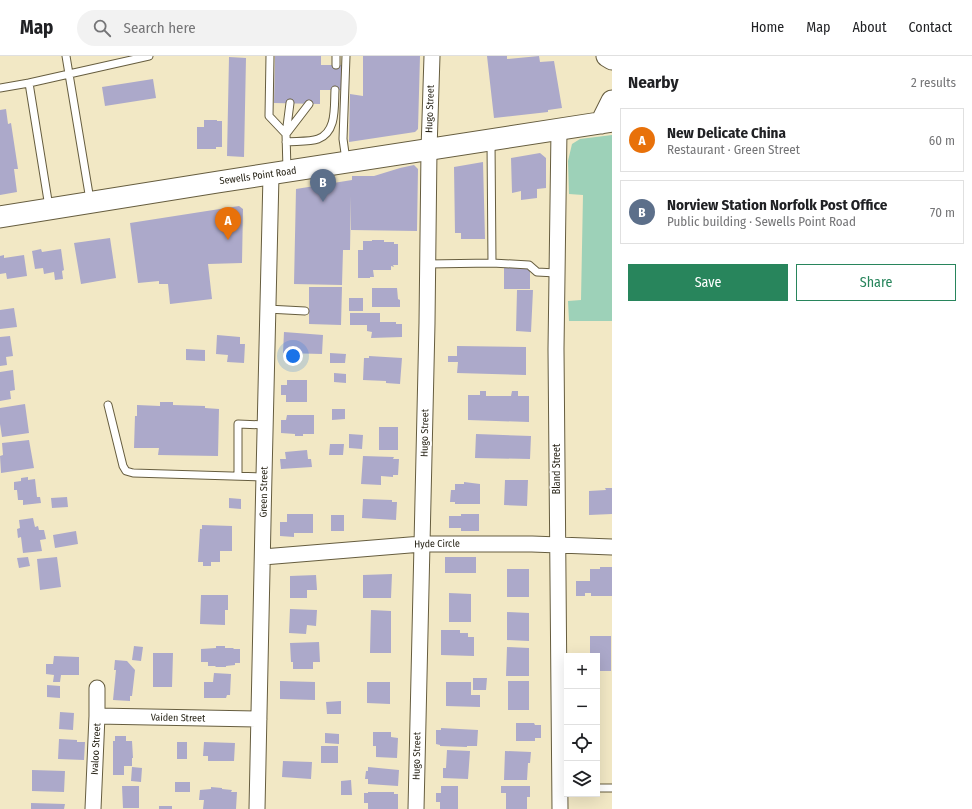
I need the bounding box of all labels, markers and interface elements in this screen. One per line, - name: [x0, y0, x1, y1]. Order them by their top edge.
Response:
- search box: [77, 10, 357, 46]
- text: Map: [20, 16, 53, 39]
- icon: search: [91, 17, 113, 39]
- text: Search here: [123, 19, 196, 37]
- text: Home: [751, 19, 784, 36]
- text: Map: [806, 19, 830, 36]
- text: About: [852, 19, 887, 36]
- text: Contact: [909, 19, 952, 36]
- text: Nearby: [628, 72, 679, 93]
- text: 2 results: [911, 75, 956, 90]
- street label: Hugo Street: [423, 84, 437, 133]
- text: New Delicate China: [667, 124, 786, 142]
- text: A: [638, 133, 646, 148]
- text: 60 m: [929, 133, 955, 148]
- text: Restaurant · Green Street: [667, 142, 800, 157]
- street label: Sewells Point Road: [219, 165, 297, 187]
- pin: B: [310, 169, 336, 202]
- text: Norview Station Norfolk Post Office: [667, 196, 887, 214]
- text: B: [638, 205, 646, 220]
- text: 70 m: [930, 205, 955, 220]
- pin: A: [215, 207, 241, 240]
- text: Public building · Sewells Point Road: [667, 214, 856, 229]
- button: Save: [628, 264, 788, 301]
- button: Share: [796, 264, 956, 301]
- your location: [283, 346, 303, 366]
- street label: Hugo Street: [419, 408, 431, 457]
- street label: Bland Street: [551, 443, 563, 494]
- street label: Green Street: [258, 466, 270, 518]
- street label: Hyde Circle: [414, 538, 460, 550]
- map controls: [564, 653, 600, 797]
- button: +: [564, 653, 600, 689]
- button: −: [564, 689, 600, 725]
- street label: Vaiden Street: [151, 712, 206, 724]
- street label: Ivaloo Street: [89, 722, 103, 775]
- button: locate: [564, 725, 600, 761]
- street label: Hugo Street: [411, 731, 423, 780]
- button: layers: [564, 761, 600, 797]

